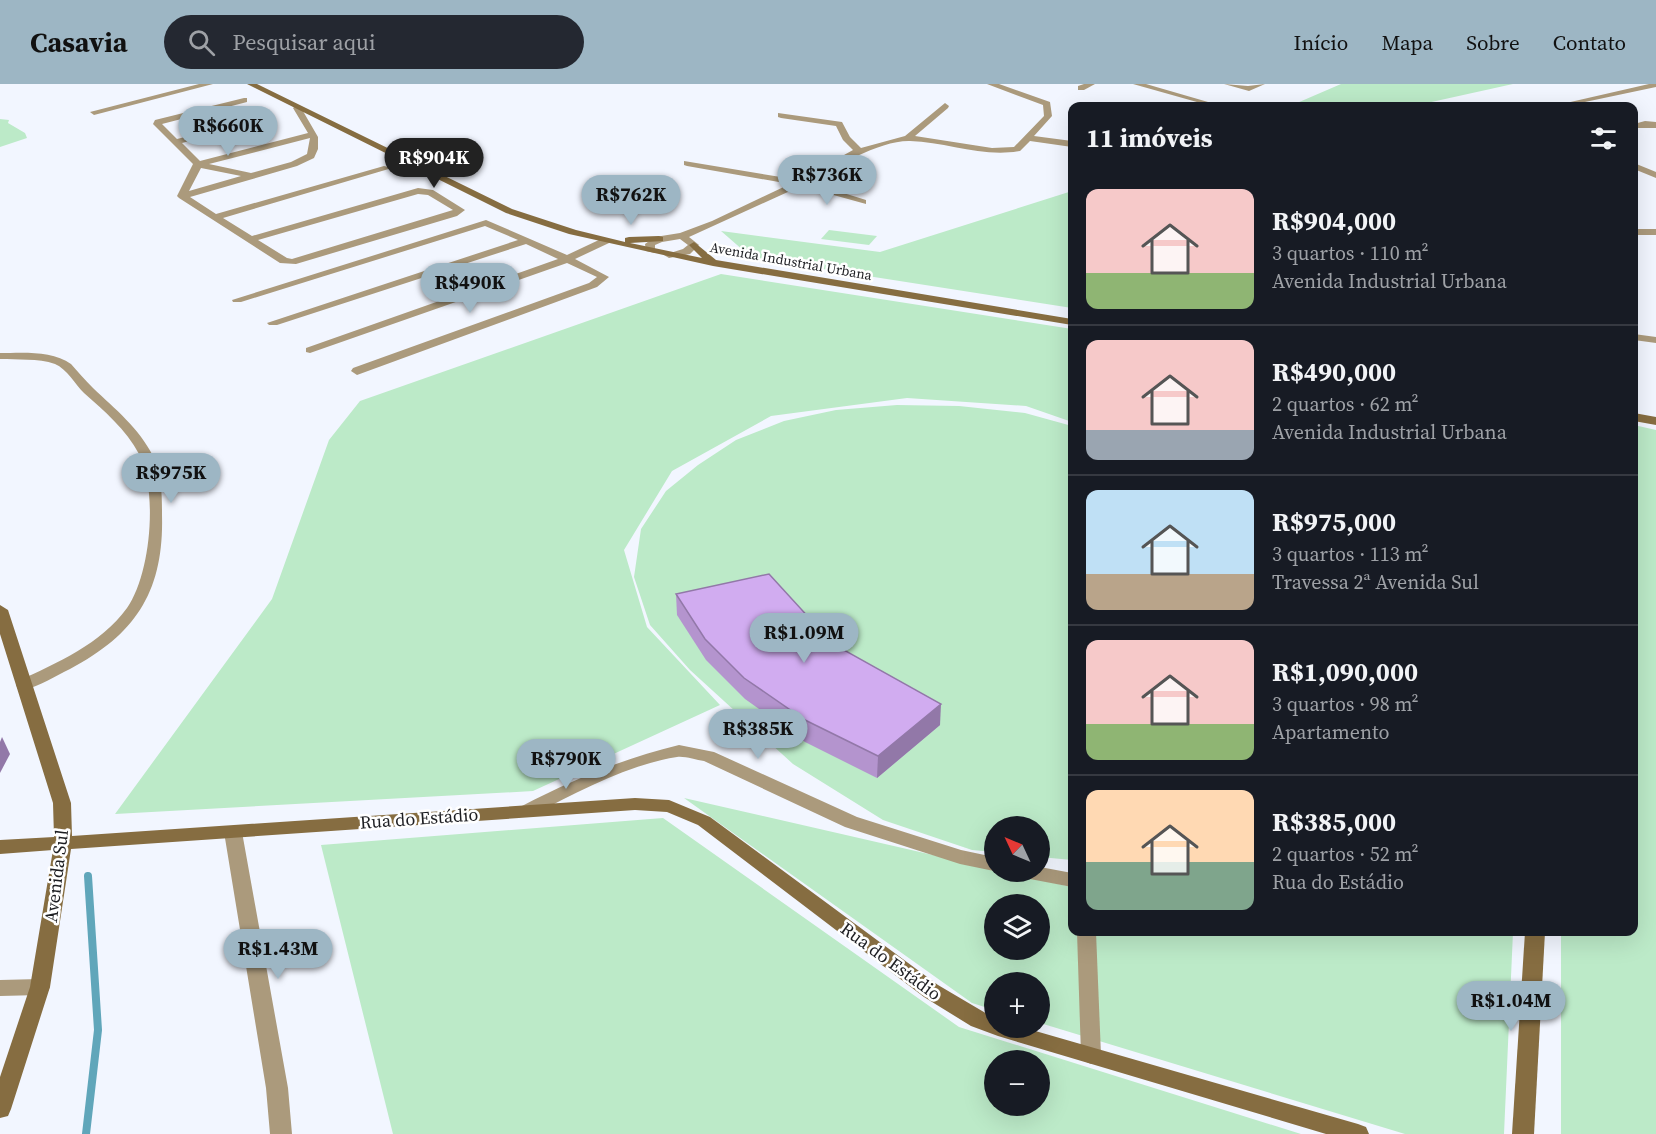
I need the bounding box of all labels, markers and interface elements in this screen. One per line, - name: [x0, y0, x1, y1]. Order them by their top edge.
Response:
- search box: [164, 15, 584, 69]
- text: Casavia: [30, 23, 128, 61]
- icon: search: [185, 26, 218, 59]
- text: Pesquisar aqui: [233, 27, 375, 57]
- text: Início: [1294, 28, 1348, 57]
- text: Mapa: [1381, 28, 1433, 57]
- text: Sobre: [1466, 28, 1520, 57]
- text: Contato: [1553, 28, 1626, 57]
- pin: R$660K: [179, 106, 277, 157]
- text: R$660K: [193, 111, 263, 139]
- text: 11 imóveis: [1086, 120, 1213, 156]
- icon: filters: [1587, 122, 1620, 155]
- pin: R$904K: [385, 138, 483, 189]
- text: R$904K: [399, 143, 469, 171]
- pin: R$736K: [778, 155, 876, 206]
- text: R$736K: [792, 160, 862, 188]
- pin: R$762K: [582, 175, 680, 226]
- text: R$762K: [596, 180, 666, 208]
- text: R$904,000: [1272, 203, 1396, 239]
- icon: home: [1134, 213, 1206, 285]
- street label: Avenida Industrial Urbana: [708, 237, 875, 285]
- text: 3 quartos · 110 m²: [1272, 239, 1429, 267]
- pin: R$490K: [421, 263, 519, 314]
- text: Avenida Industrial Urbana: [1272, 267, 1507, 295]
- text: R$490K: [435, 268, 505, 296]
- text: R$490,000: [1272, 354, 1396, 390]
- icon: home: [1134, 364, 1206, 436]
- text: 2 quartos · 62 m²: [1272, 390, 1419, 418]
- text: Avenida Industrial Urbana: [1272, 418, 1507, 446]
- pin: R$975K: [122, 453, 220, 504]
- text: R$975K: [136, 458, 206, 486]
- text: R$975,000: [1272, 504, 1396, 540]
- icon: home: [1134, 514, 1206, 586]
- text: 3 quartos · 113 m²: [1272, 540, 1429, 568]
- text: Travessa 2ª Avenida Sul: [1272, 568, 1479, 596]
- pin: R$1.09M: [749, 613, 859, 664]
- text: R$1.09M: [764, 618, 844, 646]
- text: R$1,090,000: [1272, 654, 1418, 690]
- icon: home: [1134, 664, 1206, 736]
- text: 3 quartos · 98 m²: [1272, 690, 1419, 718]
- pin: R$385K: [709, 709, 807, 760]
- text: R$385K: [723, 714, 793, 742]
- text: Apartamento: [1272, 718, 1390, 746]
- pin: R$790K: [517, 739, 615, 790]
- text: R$790K: [531, 744, 601, 772]
- street label: Rua do Estádio: [359, 801, 479, 835]
- text: R$385,000: [1272, 804, 1396, 840]
- icon: home: [1134, 814, 1206, 886]
- north arrow: [984, 816, 1050, 882]
- map controls: [984, 816, 1050, 1116]
- street label: Avenida Sul: [38, 828, 74, 924]
- text: 2 quartos · 52 m²: [1272, 840, 1419, 868]
- text: Rua do Estádio: [1272, 868, 1404, 896]
- button: layers: [984, 894, 1050, 960]
- street label: Rua do Estádio: [836, 916, 946, 1006]
- pin: R$1.43M: [223, 929, 333, 980]
- text: R$1.43M: [238, 934, 318, 962]
- button: +: [984, 972, 1050, 1038]
- pin: R$1.04M: [1456, 981, 1566, 1032]
- text: R$1.04M: [1471, 986, 1551, 1014]
- button: −: [984, 1050, 1050, 1116]

